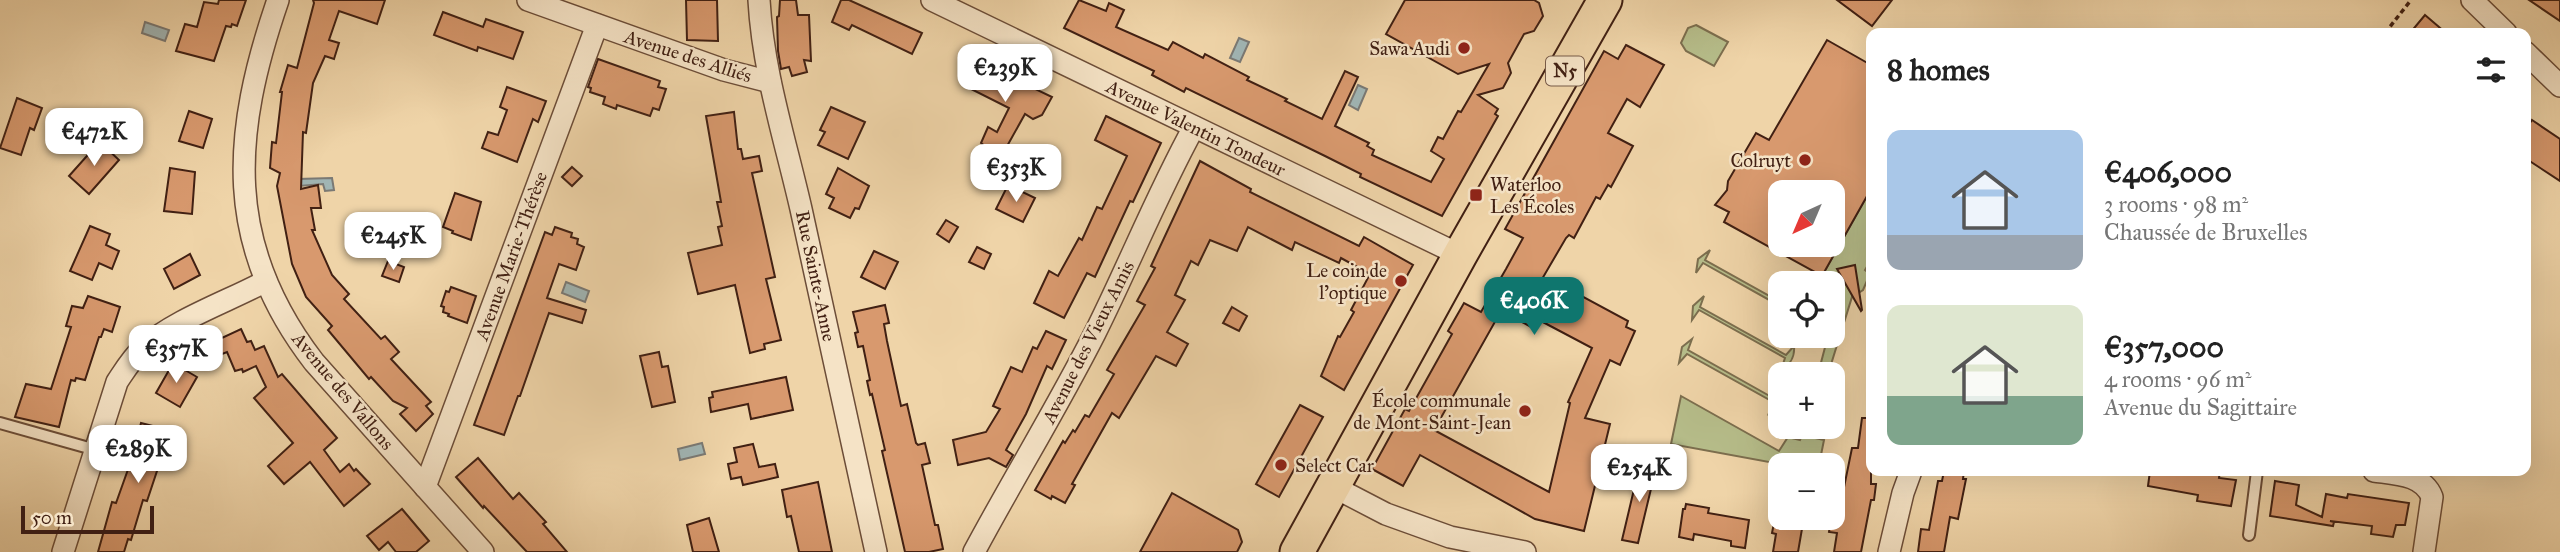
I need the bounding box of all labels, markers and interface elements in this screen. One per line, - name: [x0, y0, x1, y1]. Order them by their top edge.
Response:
- street label: Avenue des Alliés: [620, 24, 755, 87]
- place label: Sawa Audi: [1369, 37, 1450, 60]
- marker: Sawa Audi: [1456, 40, 1472, 56]
- pin: €239K: [956, 44, 1054, 104]
- icon: filters: [2472, 51, 2510, 89]
- text: 8 homes: [1887, 52, 1990, 88]
- text: €239K: [973, 53, 1037, 81]
- road number: N5: [1546, 56, 1584, 86]
- street label: Avenue Valentin Tondeur: [1102, 74, 1290, 182]
- pin: €472K: [45, 108, 143, 168]
- text: €472K: [61, 117, 127, 145]
- pin: €353K: [967, 144, 1065, 204]
- place label: Colruyt: [1730, 149, 1791, 172]
- marker: Colruyt: [1797, 152, 1813, 168]
- text: €353K: [986, 153, 1046, 181]
- text: €406,000: [2104, 154, 2232, 190]
- icon: home: [1943, 158, 2027, 242]
- street label: Avenue Marie-Thérèse: [469, 168, 552, 344]
- place label: Waterloo Les Écoles: [1490, 173, 1574, 218]
- north arrow: [1768, 180, 1844, 257]
- map controls: [1768, 180, 1845, 530]
- marker: Waterloo Les Écoles: [1468, 187, 1484, 203]
- text: 3 rooms · 98 m²: [2104, 190, 2248, 218]
- street label: Rue Sainte-Anne: [791, 208, 841, 344]
- pin: €245K: [344, 212, 442, 272]
- text: Chaussée de Bruxelles: [2104, 218, 2307, 246]
- text: €245K: [360, 221, 426, 249]
- street label: Avenue des Vieux Amis: [1037, 257, 1139, 428]
- place label: Le coin de l'optique: [1306, 259, 1387, 305]
- button: locate: [1768, 271, 1845, 348]
- marker: Le coin de l'optique: [1393, 273, 1409, 289]
- pin: €406K: [1485, 278, 1583, 337]
- text: €406K: [1500, 286, 1568, 314]
- pin: €357K: [127, 326, 225, 385]
- street label: Avenue des Vallons: [286, 327, 399, 455]
- text: €357,000: [2104, 329, 2224, 365]
- icon: home: [1943, 333, 2027, 417]
- text: €357K: [145, 334, 207, 362]
- button: +: [1768, 362, 1845, 439]
- text: 4 rooms · 96 m²: [2104, 365, 2251, 393]
- place label: École communale de Mont-Saint-Jean: [1353, 388, 1511, 435]
- text: Avenue du Sagittaire: [2104, 393, 2297, 421]
- marker: École communale de Mont-Saint-Jean: [1517, 403, 1533, 419]
- pin: €289K: [89, 426, 187, 485]
- text: €289K: [105, 434, 171, 462]
- pin: €254K: [1590, 444, 1688, 504]
- text: €254K: [1607, 453, 1671, 481]
- button: −: [1768, 453, 1845, 530]
- place label: Select Car: [1295, 454, 1375, 477]
- marker: Select Car: [1273, 457, 1289, 473]
- scale bar: [21, 503, 154, 535]
- text: 50 m: [32, 506, 72, 529]

